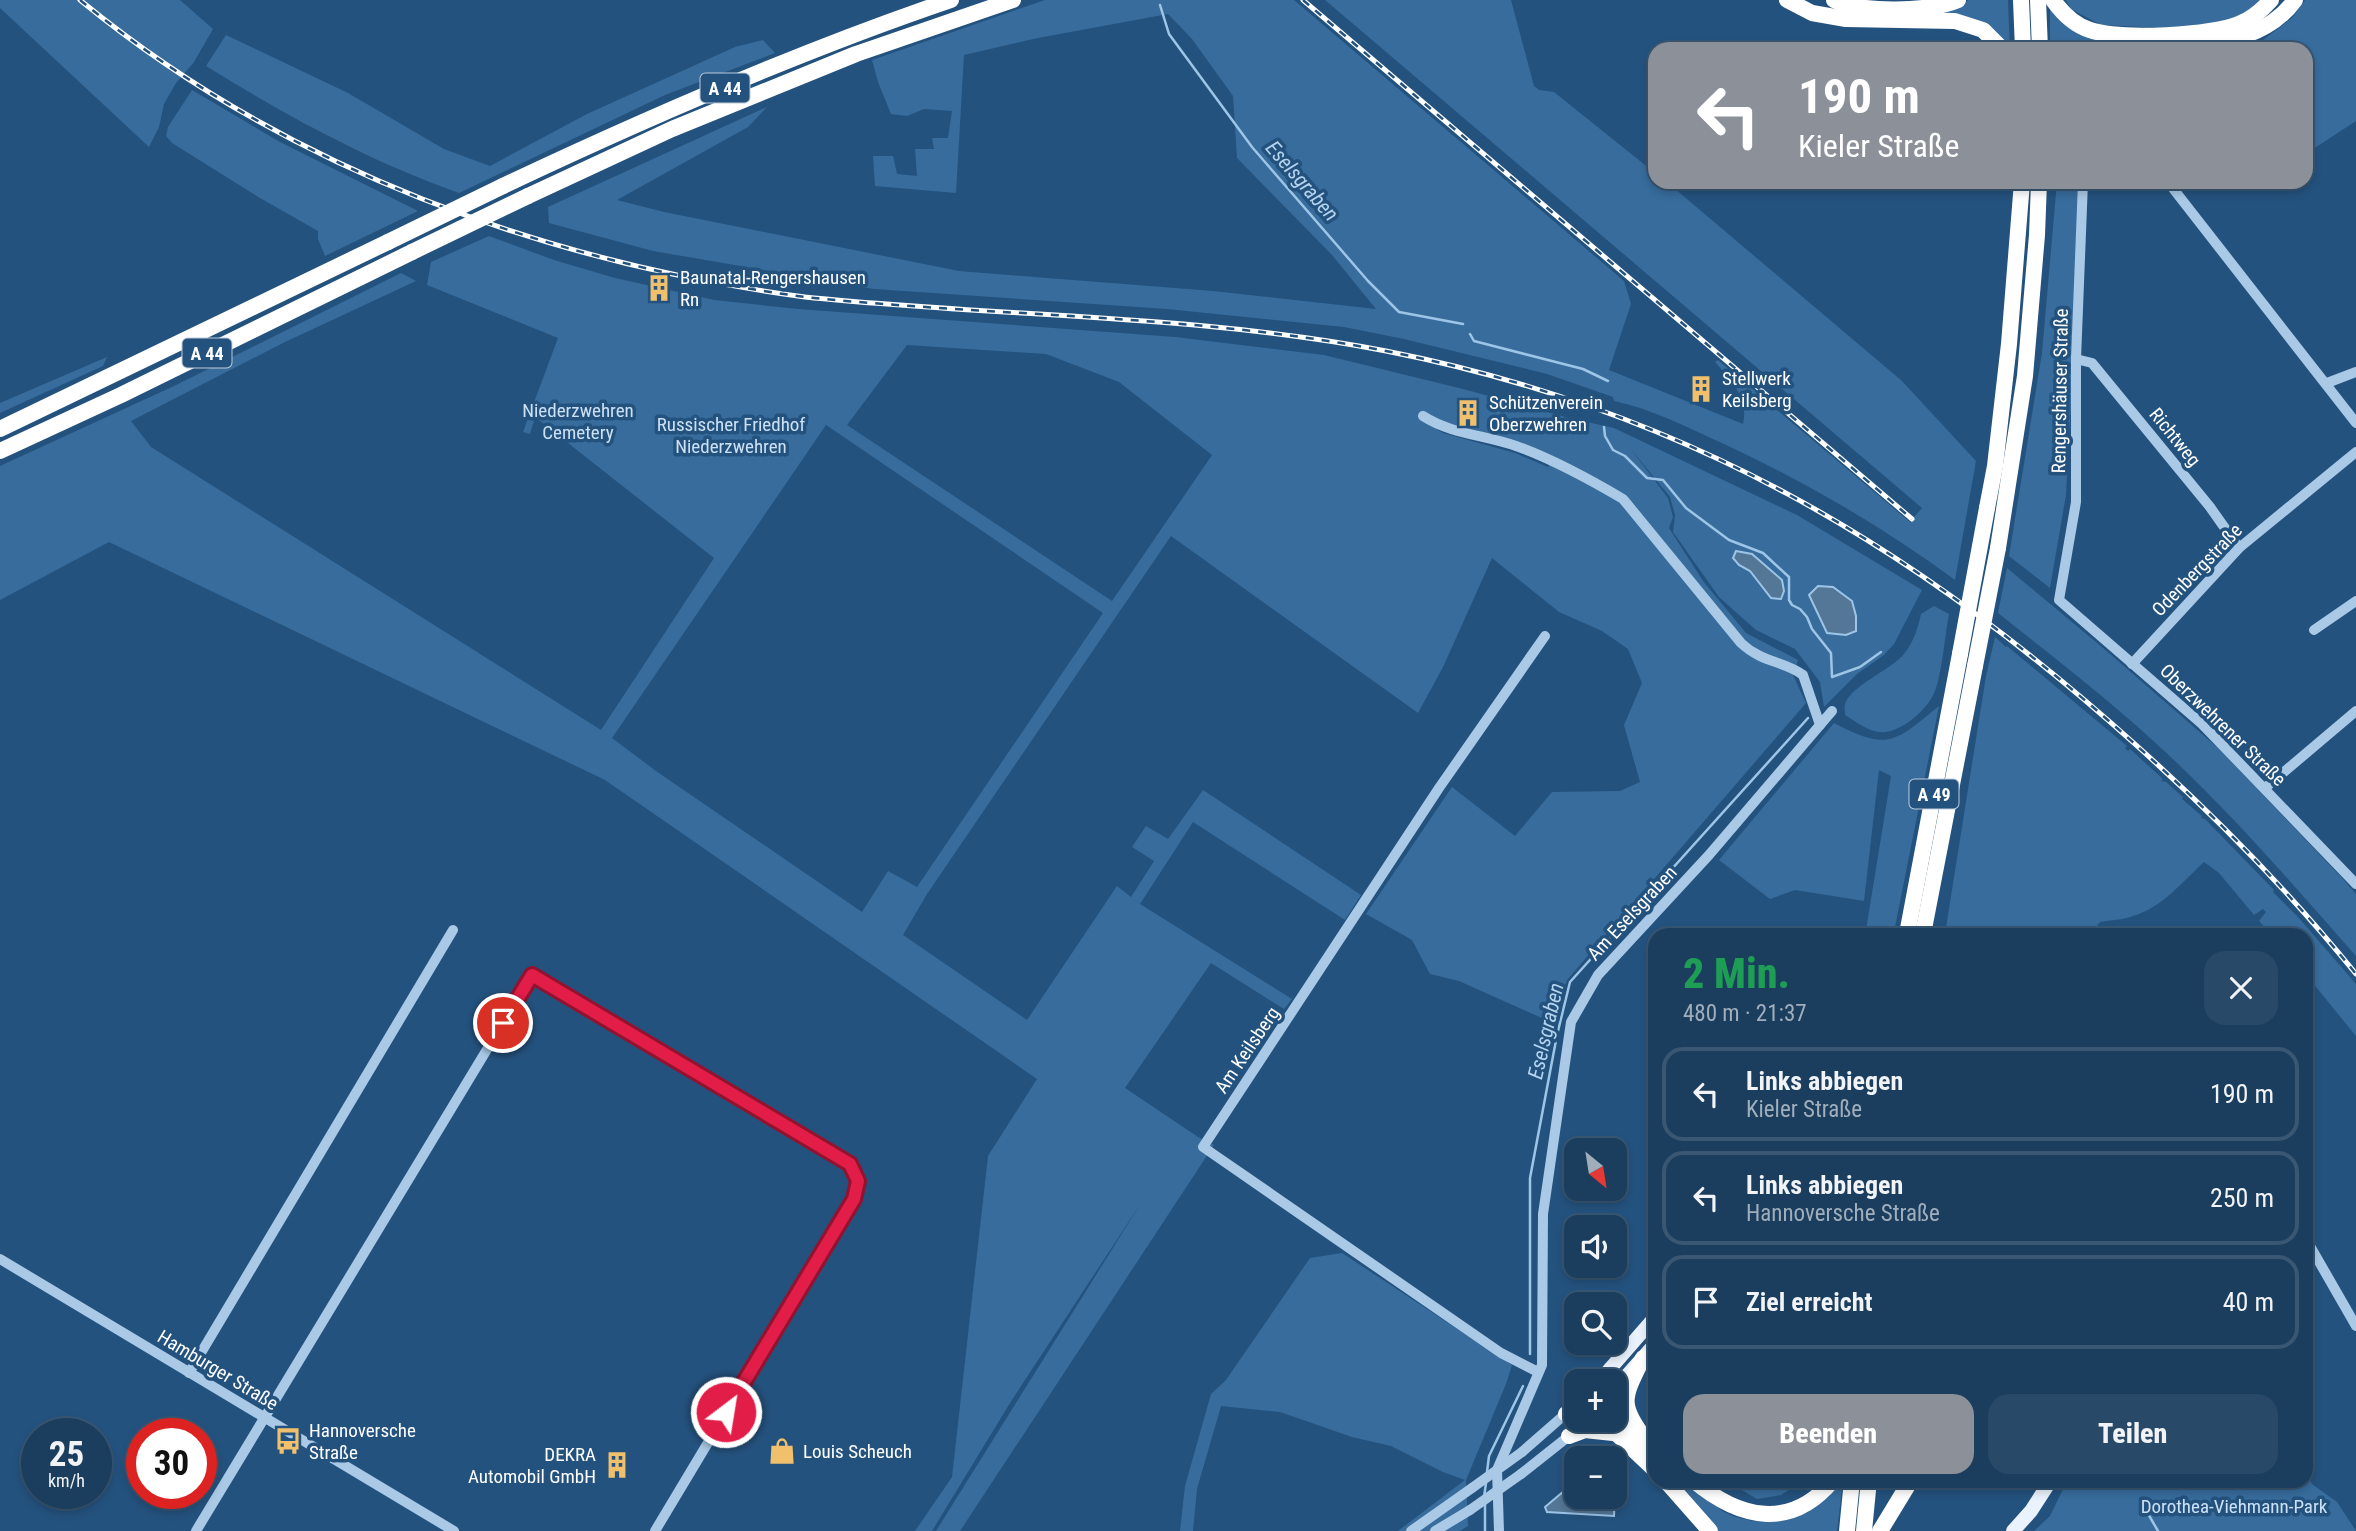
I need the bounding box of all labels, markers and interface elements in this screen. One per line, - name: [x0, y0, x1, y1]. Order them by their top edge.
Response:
- text: 190 m: [1798, 68, 1920, 125]
- icon: left: [1683, 70, 1774, 161]
- road number: A 44: [700, 74, 750, 102]
- text: Kieler Straße: [1798, 127, 1959, 165]
- water label: Eselsgraben: [1261, 136, 1343, 226]
- place label: Baunatal-Rengershausen Rn: [680, 266, 866, 311]
- building icon: Baunatal-Rengershausen Rn: [644, 273, 674, 303]
- street label: Rengershäuser Straße: [2047, 308, 2073, 474]
- road number: A 44: [182, 338, 232, 368]
- place label: Stellwerk Keilsberg: [1722, 367, 1792, 412]
- building icon: Stellwerk Keilsberg: [1686, 374, 1716, 404]
- place label: Schützenverein Oberzwehren: [1489, 391, 1603, 436]
- building icon: Schützenverein Oberzwehren: [1453, 398, 1483, 428]
- park label: Niederzwehren Cemetery: [522, 399, 634, 444]
- street label: Richtweg: [2144, 403, 2206, 471]
- park label: Russischer Friedhof Niederzwehren: [657, 413, 805, 458]
- street label: Odenbergstraße: [2147, 519, 2247, 621]
- street label: Oberzwehrener Straße: [2155, 659, 2291, 791]
- road number: A 49: [1910, 780, 1958, 808]
- street label: Am Eselsgraben: [1582, 861, 1682, 965]
- text: 2 Min.: [1683, 949, 1790, 998]
- button: close: [2204, 951, 2278, 1025]
- water label: Eselsgraben: [1523, 981, 1569, 1081]
- pin: [473, 993, 533, 1053]
- text: 480 m · 21:37: [1683, 1000, 1807, 1027]
- street label: Am Keilsberg: [1210, 1002, 1284, 1098]
- icon: arrive: [484, 1004, 522, 1042]
- text: Links abbiegen: [1746, 1066, 1903, 1096]
- icon: left: [1687, 1075, 1725, 1113]
- text: 190 m: [2210, 1079, 2274, 1109]
- text: Kieler Straße: [1746, 1096, 1862, 1123]
- north arrow: [1564, 1138, 1628, 1200]
- map controls: [1564, 1138, 1627, 1509]
- text: Links abbiegen: [1746, 1170, 1903, 1200]
- icon: left: [1687, 1179, 1725, 1217]
- text: 250 m: [2210, 1183, 2274, 1213]
- text: Hannoversche Straße: [1746, 1200, 1940, 1227]
- button: sound: [1564, 1215, 1627, 1278]
- icon: arrive: [1687, 1283, 1725, 1321]
- text: Ziel erreicht: [1746, 1287, 1872, 1317]
- text: 40 m: [2223, 1287, 2274, 1317]
- button: search: [1564, 1292, 1627, 1355]
- street label: Hamburger Straße: [154, 1325, 283, 1415]
- button: +: [1564, 1369, 1627, 1432]
- position arrow: [689, 1375, 763, 1449]
- button: Beenden: [1683, 1394, 1974, 1474]
- button: Teilen: [1988, 1394, 2278, 1474]
- speed limit sign: 30: [126, 1418, 217, 1509]
- place label: Hannoversche Straße: [309, 1419, 416, 1464]
- bus stop icon: Hannoversche Straße: [273, 1426, 303, 1456]
- text: 25: [49, 1434, 84, 1475]
- shop icon: Louis Scheuch: [767, 1436, 797, 1466]
- place label: Louis Scheuch: [803, 1440, 912, 1463]
- place label: DEKRA Automobil GmbH: [468, 1443, 596, 1488]
- button: −: [1564, 1446, 1627, 1509]
- building icon: DEKRA Automobil GmbH: [602, 1450, 632, 1480]
- text: km/h: [48, 1470, 85, 1491]
- park label: Dorothea-Viehmann-Park: [2141, 1495, 2328, 1518]

